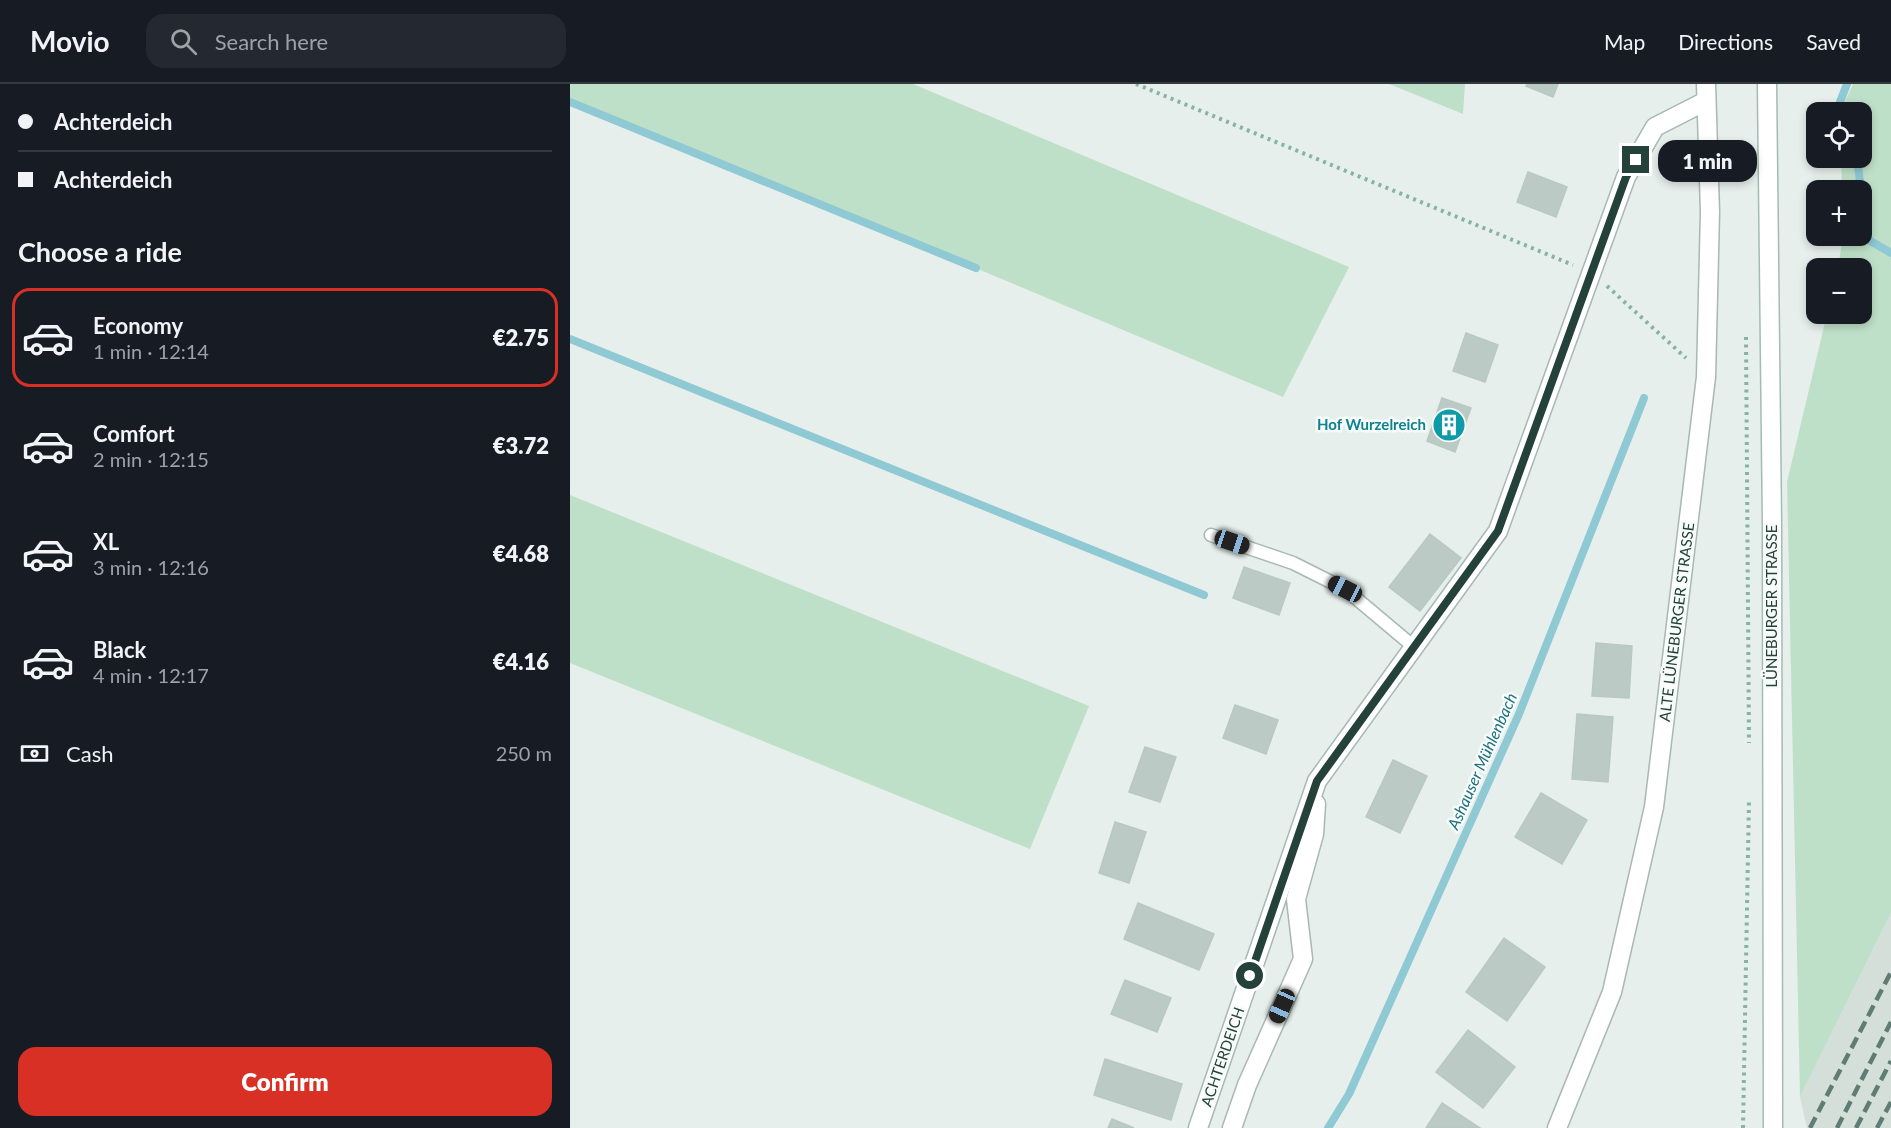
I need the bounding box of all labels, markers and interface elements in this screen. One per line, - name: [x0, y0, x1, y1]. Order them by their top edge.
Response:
- search box: [146, 14, 566, 68]
- text: Movio: [30, 24, 110, 58]
- icon: search: [167, 25, 200, 58]
- text: Search here: [215, 28, 328, 55]
- text: Map: [1604, 29, 1645, 54]
- text: Directions: [1678, 29, 1773, 54]
- text: Saved: [1806, 29, 1861, 54]
- map controls: [1806, 102, 1872, 324]
- button: locate: [1806, 102, 1872, 168]
- text: Achterdeich: [54, 108, 172, 135]
- callout: 1 min: [1657, 139, 1756, 181]
- route end: [1622, 146, 1649, 173]
- text: 1 min: [1683, 149, 1732, 173]
- text: Achterdeich: [54, 166, 172, 193]
- button: +: [1806, 180, 1872, 246]
- text: Choose a ride: [18, 235, 182, 268]
- button: −: [1806, 258, 1872, 324]
- icon: car: [21, 311, 75, 365]
- text: Economy: [93, 312, 183, 339]
- text: €2.75: [493, 324, 549, 351]
- text: 1 min · 12:14: [93, 339, 209, 363]
- building icon: Hof Wurzelreich: [1431, 407, 1467, 443]
- place label: Hof Wurzelreich: [1317, 415, 1426, 433]
- icon: car: [21, 419, 75, 473]
- text: Comfort: [93, 420, 175, 447]
- text: €3.72: [493, 432, 549, 459]
- text: 2 min · 12:15: [93, 447, 209, 471]
- street label: ALTE LÜNEBURGER STRASSE: [1655, 521, 1697, 723]
- street label: LÜNEBURGER STRASSE: [1762, 525, 1780, 687]
- icon: car: [21, 527, 75, 581]
- text: XL: [93, 528, 119, 555]
- car: [1212, 528, 1252, 556]
- text: €4.68: [493, 540, 549, 567]
- text: 3 min · 12:16: [93, 555, 209, 579]
- car: [1325, 573, 1365, 605]
- icon: car: [21, 635, 75, 689]
- text: Black: [93, 636, 146, 663]
- text: €4.16: [493, 648, 549, 675]
- text: 4 min · 12:17: [93, 663, 209, 687]
- water label: Ashauser Mühlenbach: [1442, 690, 1520, 833]
- icon: cash: [18, 737, 51, 770]
- text: Cash: [66, 740, 113, 767]
- text: 250 m: [496, 741, 552, 765]
- route start: [1236, 962, 1263, 989]
- car: [1266, 986, 1298, 1026]
- street label: ACHTERDEICH: [1197, 1005, 1247, 1109]
- button: Confirm: [18, 1047, 552, 1116]

